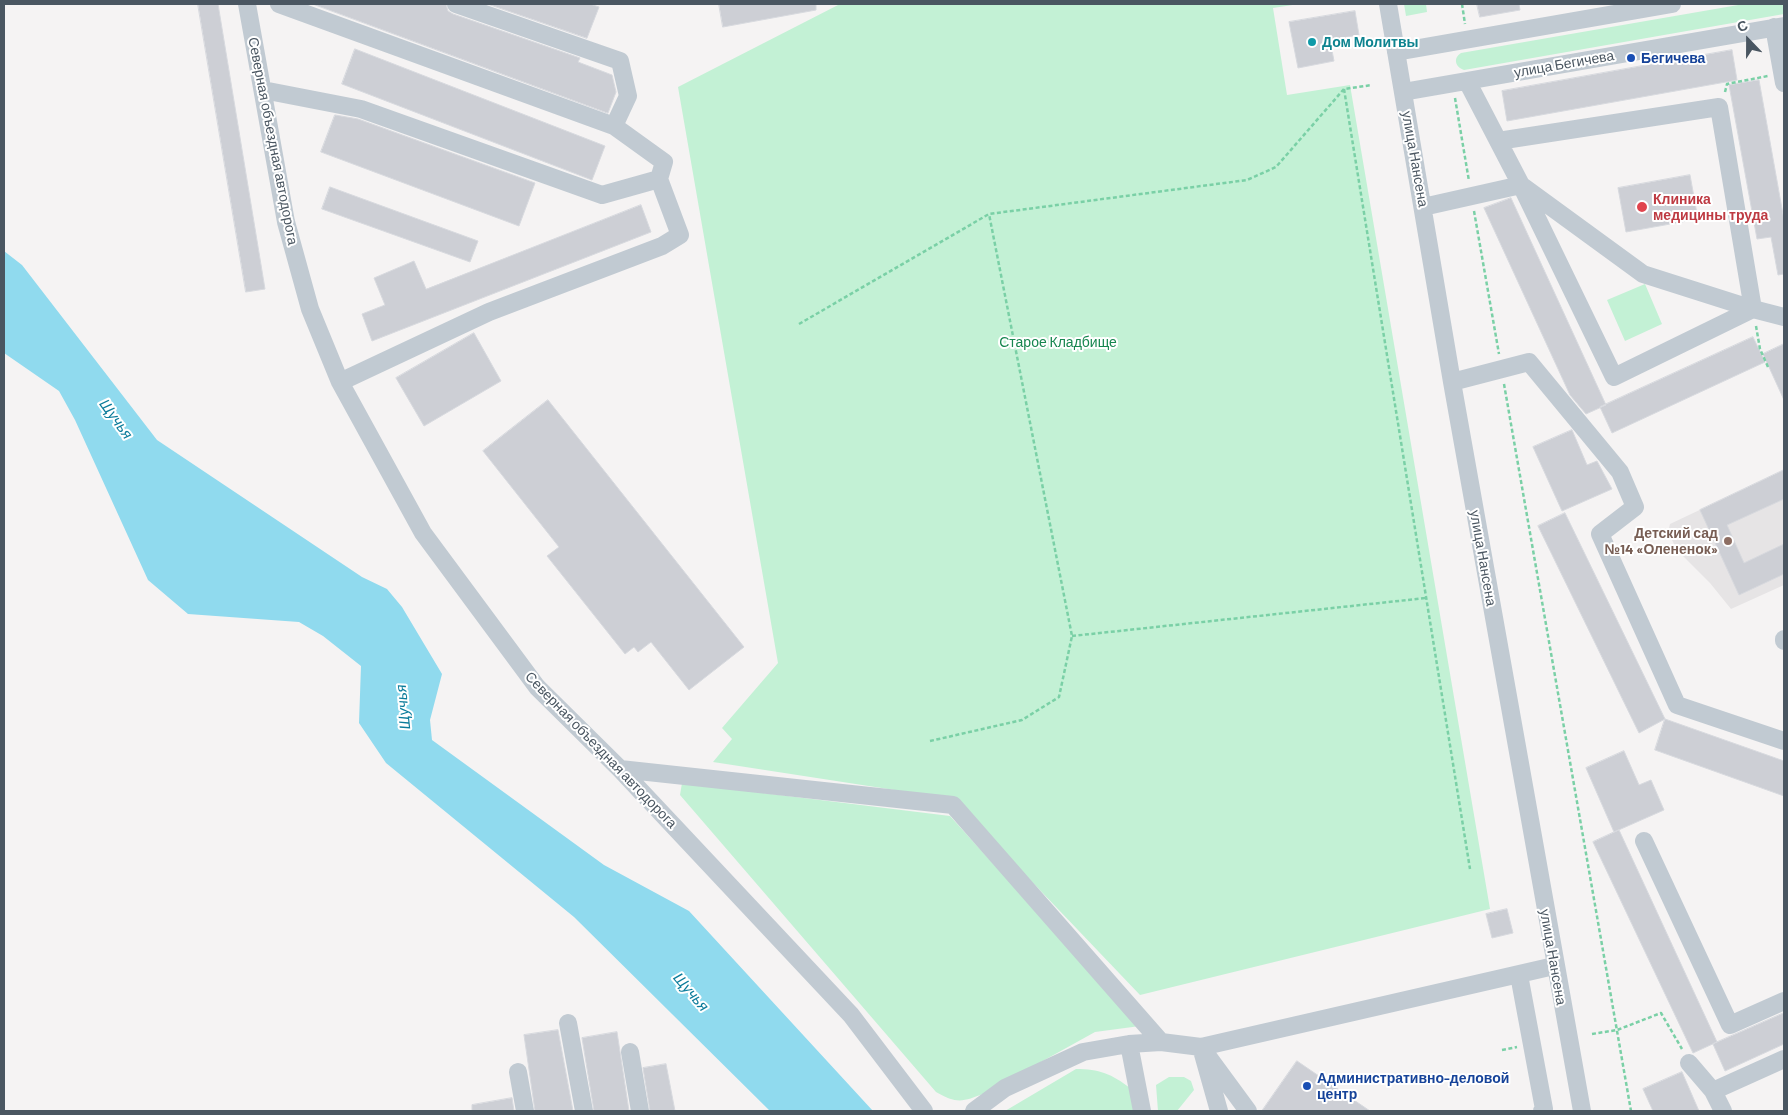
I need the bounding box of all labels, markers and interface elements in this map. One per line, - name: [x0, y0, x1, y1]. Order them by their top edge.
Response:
- north arrow: [1723, 15, 1773, 65]
- text: С: [1734, 16, 1750, 35]
- place label: Дом Молитвы: [1322, 34, 1418, 50]
- street label: Северная объездная автодорога: [245, 36, 301, 246]
- marker: Дом Молитвы: [1306, 36, 1318, 48]
- street label: улица Бегичева: [1513, 47, 1615, 81]
- place label: Бегичева: [1641, 50, 1705, 66]
- marker: Бегичева: [1625, 52, 1637, 64]
- street label: улица Нансена: [1398, 110, 1432, 208]
- place label: Клиника медицины труда: [1653, 191, 1768, 223]
- marker: Клиника медицины труда: [1635, 200, 1649, 214]
- park label: Старое Кладбище: [999, 334, 1117, 350]
- water label: Щучья: [95, 395, 137, 443]
- street label: улица Нансена: [1466, 509, 1500, 607]
- place label: Детский сад №14 «Олененок»: [1604, 525, 1718, 558]
- marker: Детский сад №14 «Олененок»: [1722, 535, 1734, 547]
- street label: Северная объездная автодорога: [522, 668, 680, 832]
- water label: Щучья: [392, 684, 414, 730]
- street label: улица Нансена: [1536, 908, 1570, 1006]
- water label: Щучья: [669, 969, 713, 1015]
- place label: Административно-деловой центр: [1317, 1070, 1509, 1102]
- marker: Административно-деловой центр: [1301, 1080, 1313, 1092]

